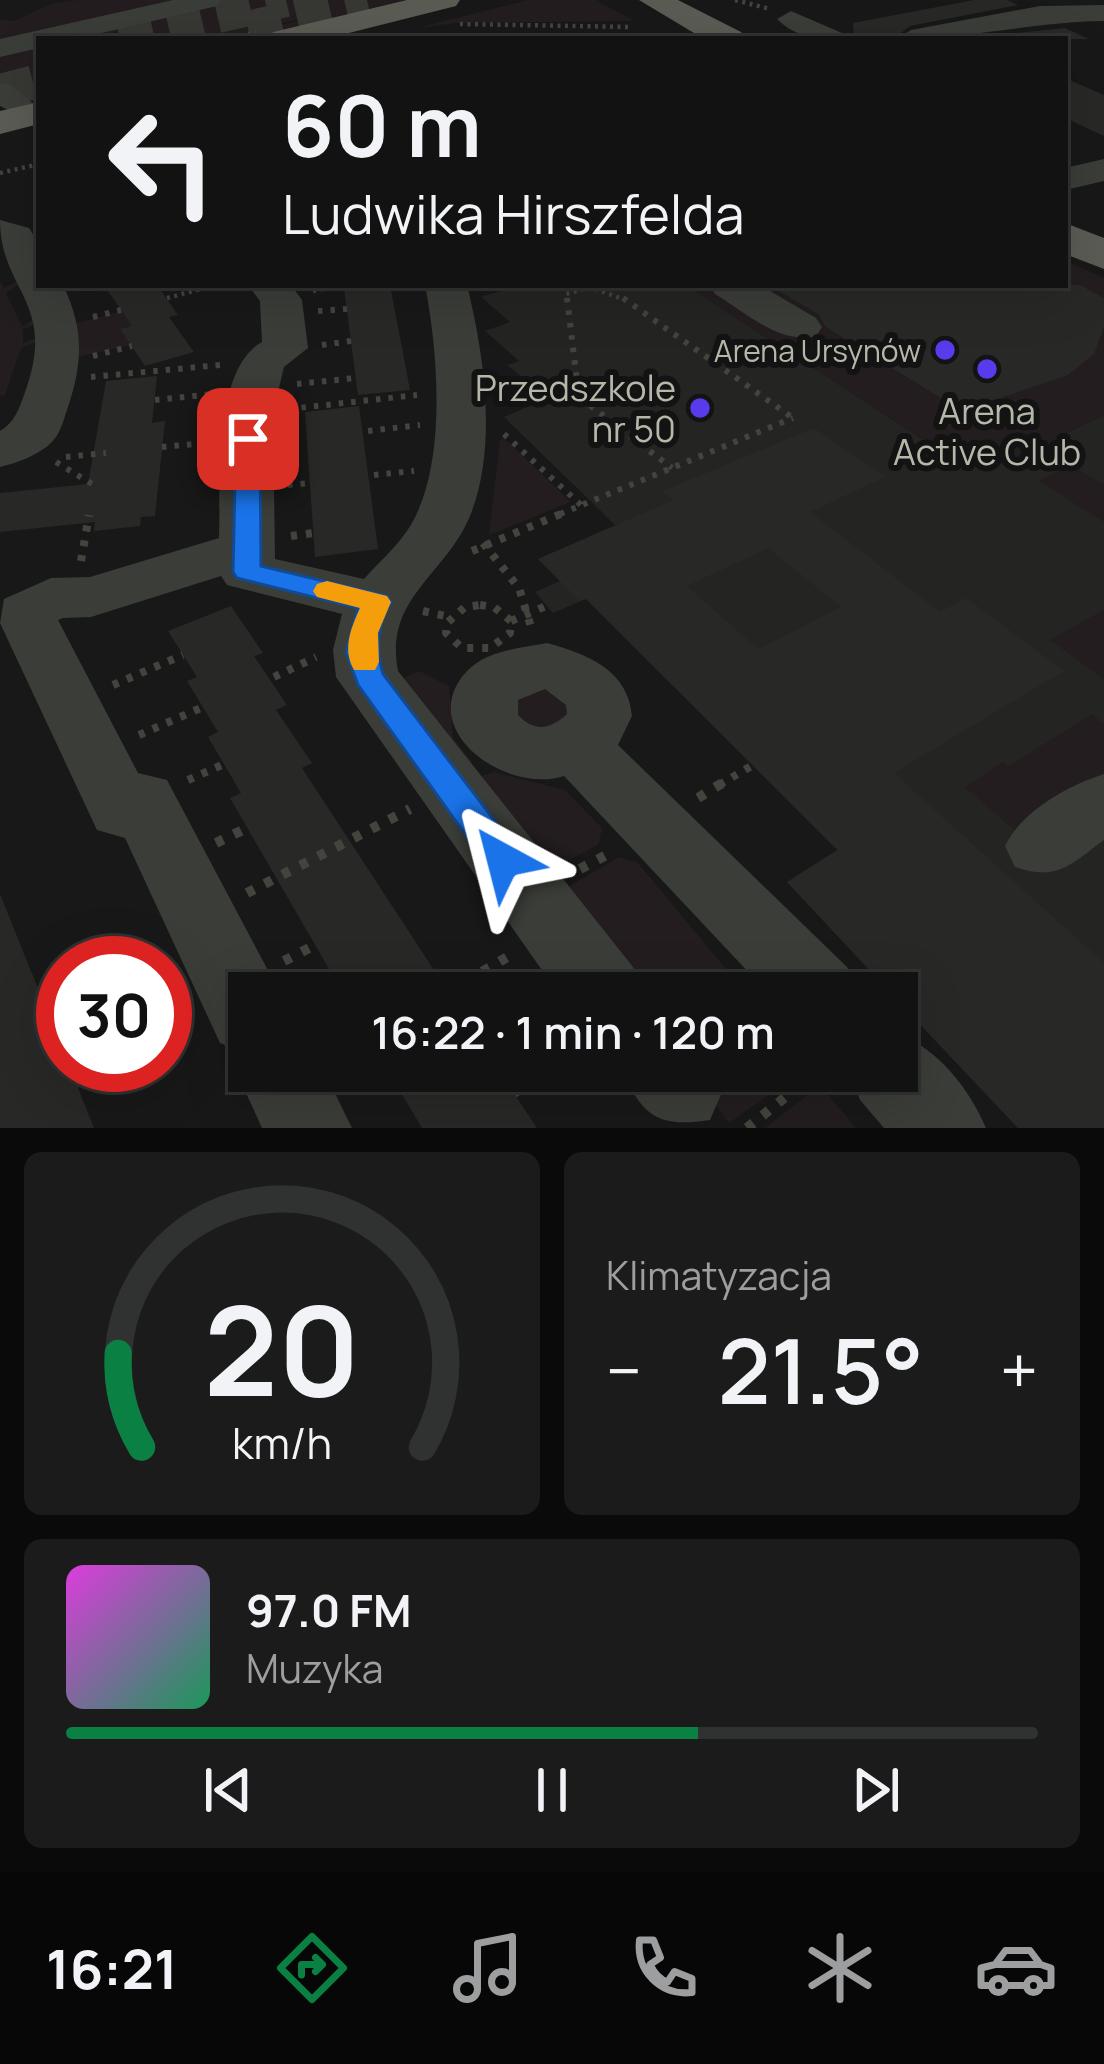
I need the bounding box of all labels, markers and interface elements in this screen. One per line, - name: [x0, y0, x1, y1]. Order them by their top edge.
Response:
- text: 60 m: [282, 67, 482, 182]
- icon: left: [84, 84, 240, 240]
- text: Ludwika Hirszfelda: [282, 176, 744, 250]
- place label: Arena Ursynów: [714, 330, 921, 371]
- marker: Arena Ursynów: [932, 337, 958, 363]
- marker: Arena Active Club: [974, 356, 1000, 382]
- place label: Przedszkole nr 50: [475, 363, 676, 453]
- place label: Arena Active Club: [893, 386, 1081, 476]
- pin: [197, 388, 299, 490]
- marker: Przedszkole nr 50: [687, 395, 713, 421]
- icon: arrive: [215, 406, 281, 472]
- position arrow: [440, 797, 566, 923]
- speed limit sign: 30: [36, 936, 192, 1092]
- text: 16:22 · 1 min · 120 m: [371, 1001, 775, 1063]
- text: Klimatyzacja: [606, 1248, 832, 1302]
- text: 20: [204, 1263, 360, 1433]
- text: 21.5°: [718, 1308, 924, 1431]
- text: −: [606, 1325, 642, 1415]
- text: +: [1000, 1325, 1038, 1415]
- text: km/h: [232, 1412, 332, 1471]
- text: 97.0 FM: [246, 1579, 411, 1641]
- text: Muzyka: [246, 1641, 384, 1695]
- icon: previous: [195, 1757, 261, 1823]
- icon: pause: [519, 1757, 585, 1823]
- icon: next: [843, 1757, 909, 1823]
- icon: directions: [270, 1926, 354, 2010]
- icon: music: [446, 1926, 530, 2010]
- icon: phone: [622, 1926, 706, 2010]
- icon: climate: [798, 1926, 882, 2010]
- icon: car: [974, 1926, 1058, 2010]
- text: 16:21: [46, 1931, 178, 2005]

